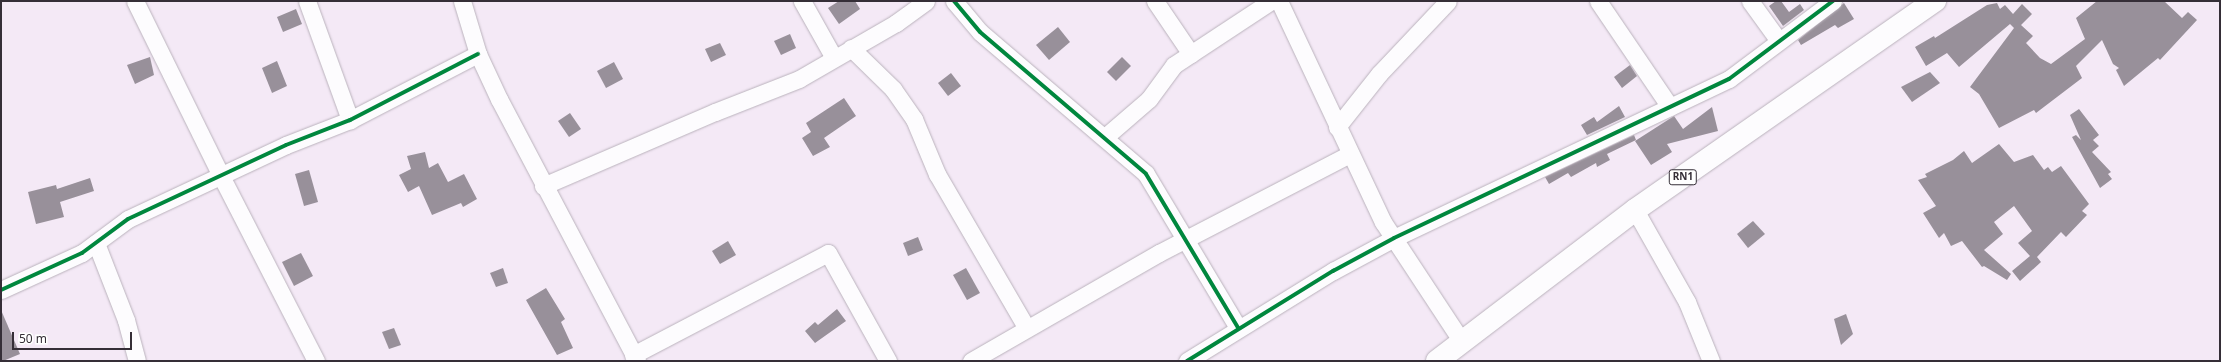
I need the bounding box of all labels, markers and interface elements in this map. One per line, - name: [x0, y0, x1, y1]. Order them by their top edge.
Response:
- road number: RN1: [1668, 169, 1698, 185]
- scale bar: [14, 324, 134, 350]
- text: 50 m: [19, 330, 47, 347]

